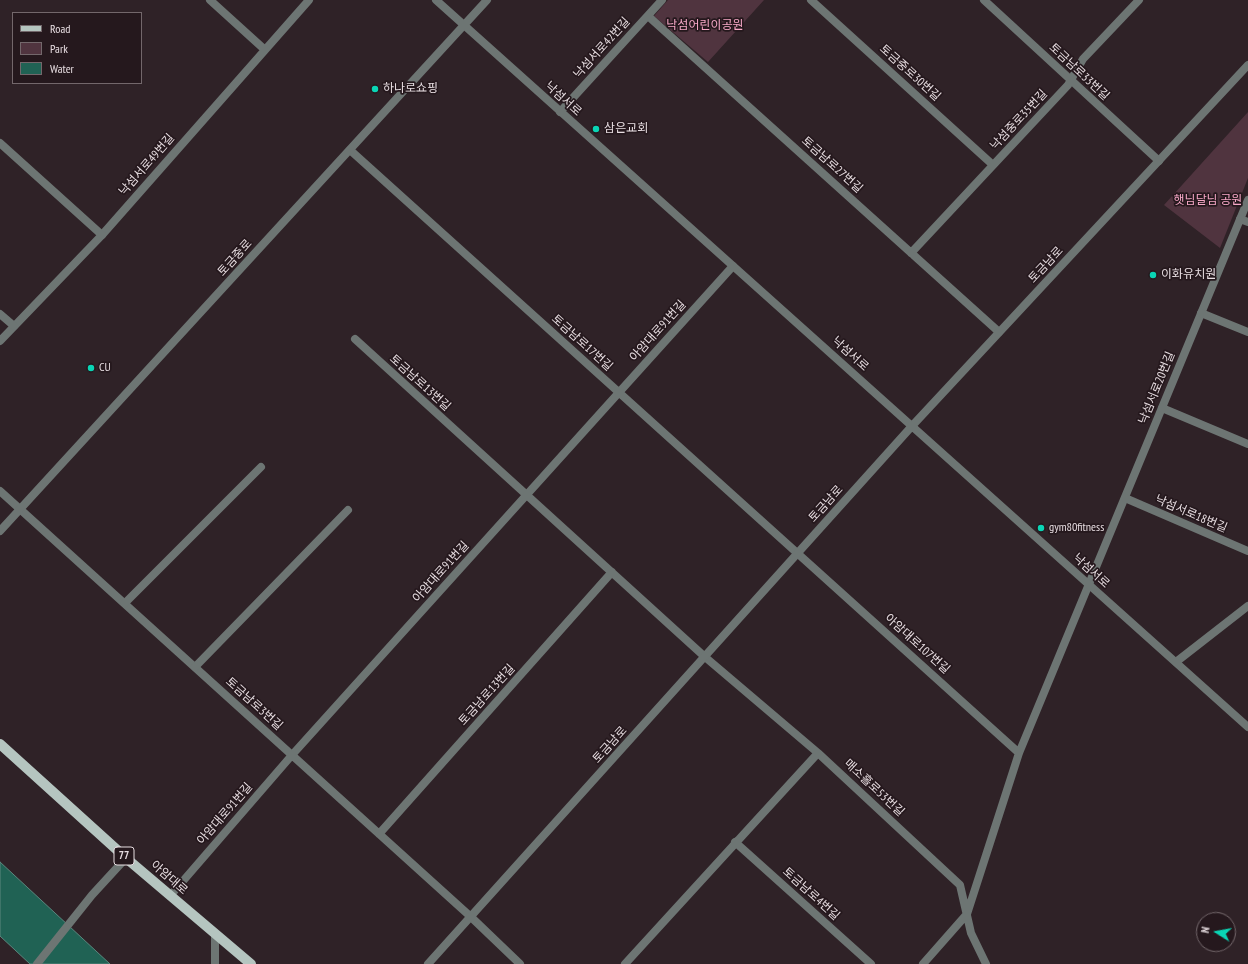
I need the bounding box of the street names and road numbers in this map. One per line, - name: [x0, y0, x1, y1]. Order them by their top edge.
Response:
- street label: 낙섬서로42번길: [571, 15, 633, 81]
- street label: 토금남로33번길: [1046, 40, 1112, 104]
- street label: 토금중로30번길: [877, 42, 943, 104]
- street label: 낙섬서로: [542, 79, 584, 119]
- street label: 낙섬중로35번길: [987, 87, 1051, 153]
- street label: 낙섬서로49번길: [116, 131, 178, 199]
- street label: 토금남로27번길: [799, 134, 865, 196]
- street label: 토금중로: [215, 237, 255, 279]
- street label: 토금남로: [1026, 244, 1066, 286]
- street label: 아암대로91번길: [627, 298, 689, 364]
- street label: 토금남로17번길: [549, 312, 615, 374]
- street label: 낙섬서로: [829, 334, 871, 374]
- street label: 낙섬서로20번길: [1136, 350, 1178, 426]
- street label: 토금남로13번길: [387, 352, 453, 414]
- street label: 토금남로: [806, 483, 846, 525]
- street label: 낙섬서로18번길: [1153, 492, 1229, 536]
- street label: 아암대로91번길: [410, 539, 472, 605]
- street label: 낙섬서로: [1070, 551, 1112, 591]
- street label: 아암대로107번길: [882, 611, 952, 677]
- street label: 토금남로13번길: [456, 662, 518, 728]
- street label: 토금남로3번길: [223, 675, 285, 733]
- street label: 토금남로: [590, 724, 630, 766]
- street label: 매소홀로53번길: [841, 756, 907, 820]
- street label: 아암대로91번길: [194, 780, 256, 848]
- road number: 77: [114, 847, 134, 865]
- street label: 아암대로: [148, 858, 190, 898]
- street label: 토금남로4번길: [780, 865, 842, 923]

